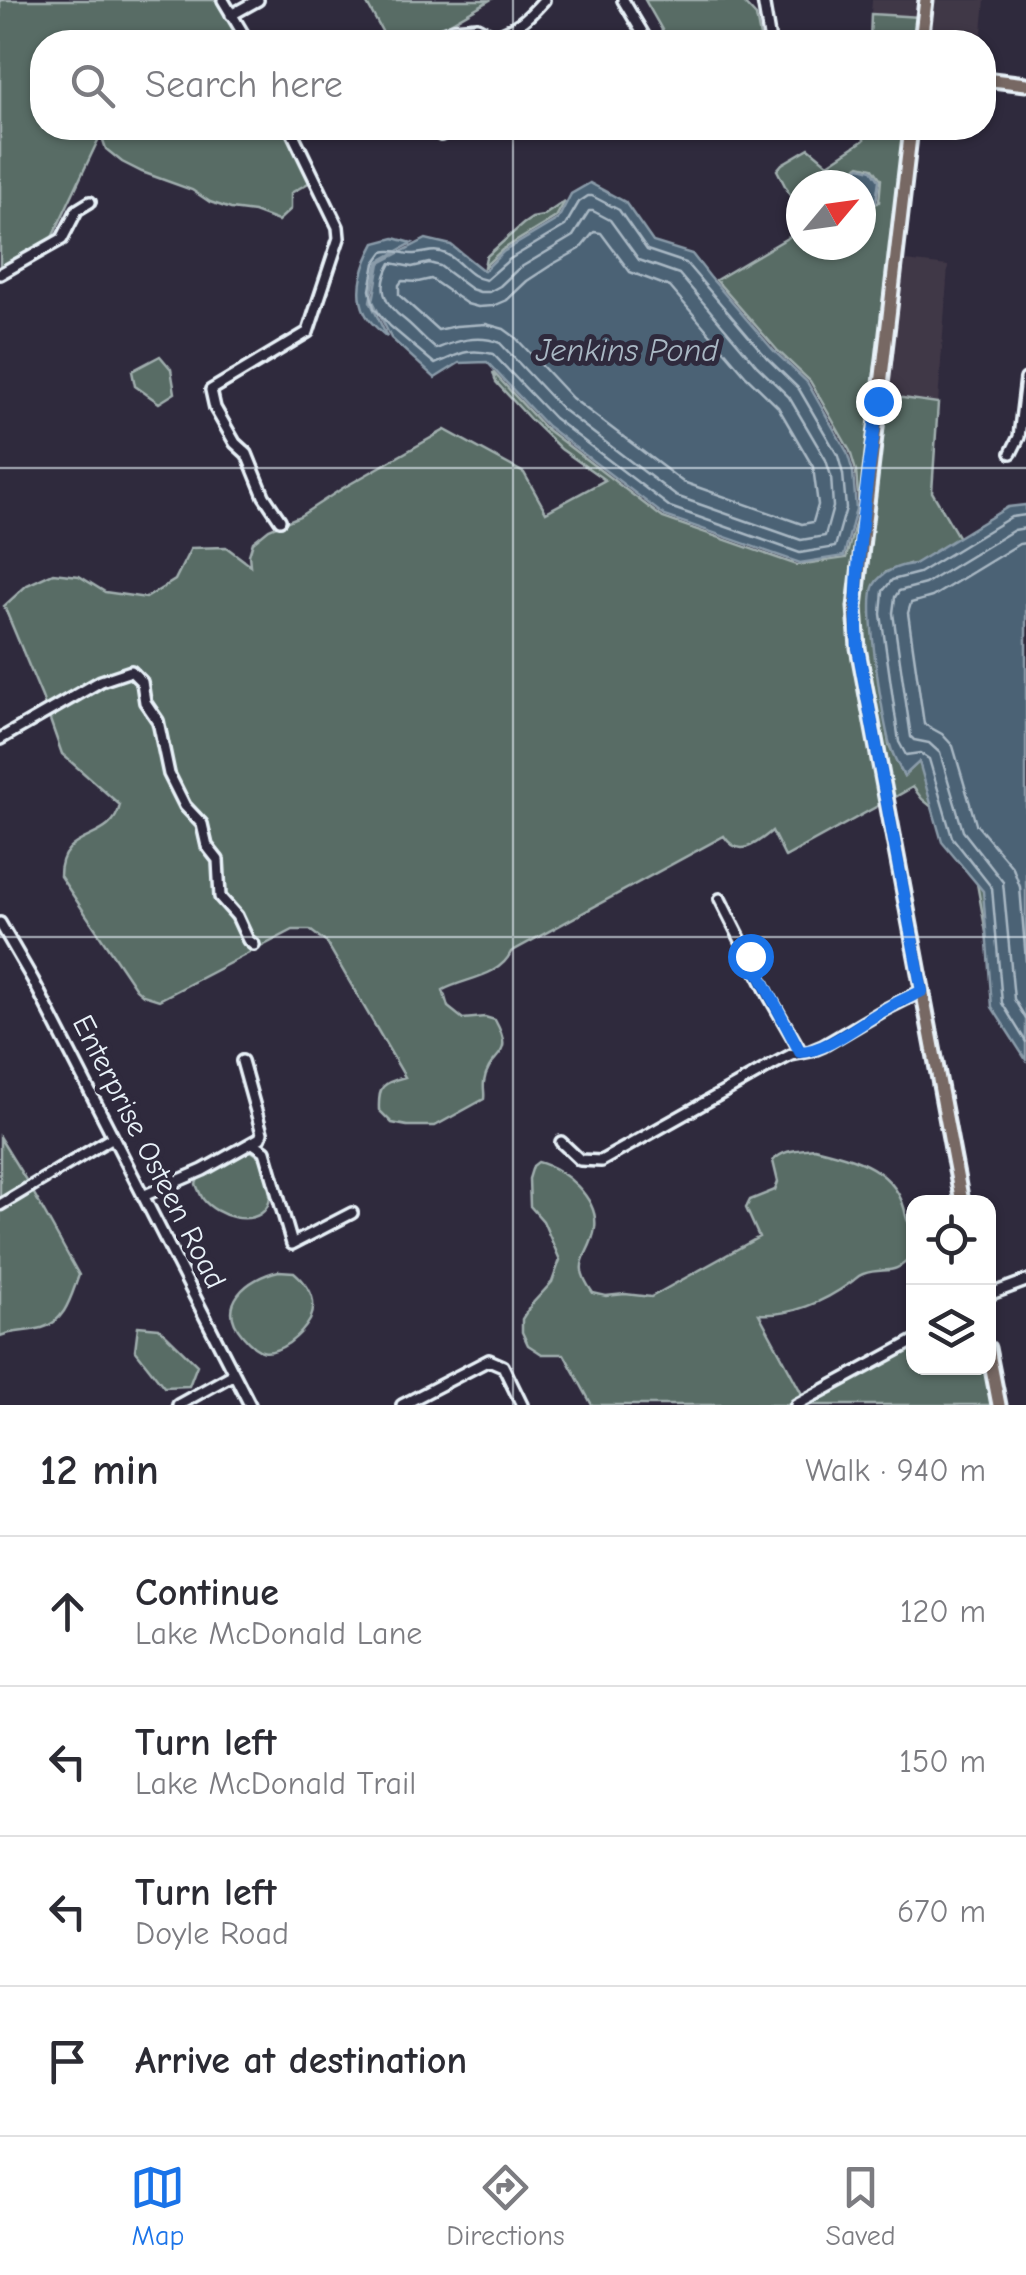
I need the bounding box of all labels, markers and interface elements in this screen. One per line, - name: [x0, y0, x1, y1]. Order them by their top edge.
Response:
- search box: [30, 30, 996, 140]
- icon: search: [65, 58, 120, 113]
- text: Search here: [145, 63, 343, 107]
- north arrow: [786, 170, 876, 260]
- water label: Jenkins Pond: [535, 332, 719, 369]
- route end: [856, 379, 902, 425]
- route start: [728, 934, 774, 980]
- street label: Enterprise Osteen Road: [65, 1009, 233, 1295]
- map controls: [906, 1195, 996, 1375]
- button: locate: [906, 1195, 996, 1285]
- button: layers: [906, 1285, 996, 1375]
- text: 12 min: [40, 1446, 159, 1495]
- text: Walk · 940 m: [805, 1452, 986, 1489]
- text: Continue: [135, 1571, 279, 1615]
- icon: ahead: [40, 1584, 95, 1639]
- text: 120 m: [900, 1593, 986, 1630]
- text: Lake McDonald Lane: [135, 1615, 422, 1652]
- text: Turn left: [135, 1721, 276, 1765]
- icon: left: [40, 1734, 95, 1789]
- text: 150 m: [899, 1743, 986, 1780]
- text: Lake McDonald Trail: [135, 1765, 416, 1802]
- text: Turn left: [135, 1871, 276, 1915]
- icon: left: [40, 1884, 95, 1939]
- text: 670 m: [897, 1893, 986, 1930]
- text: Doyle Road: [135, 1915, 289, 1952]
- icon: arrive: [40, 2034, 95, 2089]
- text: Arrive at destination: [135, 2039, 467, 2083]
- tab: Map: [130, 2160, 185, 2252]
- tab: Directions: [446, 2160, 565, 2252]
- tab: Saved: [826, 2160, 896, 2252]

